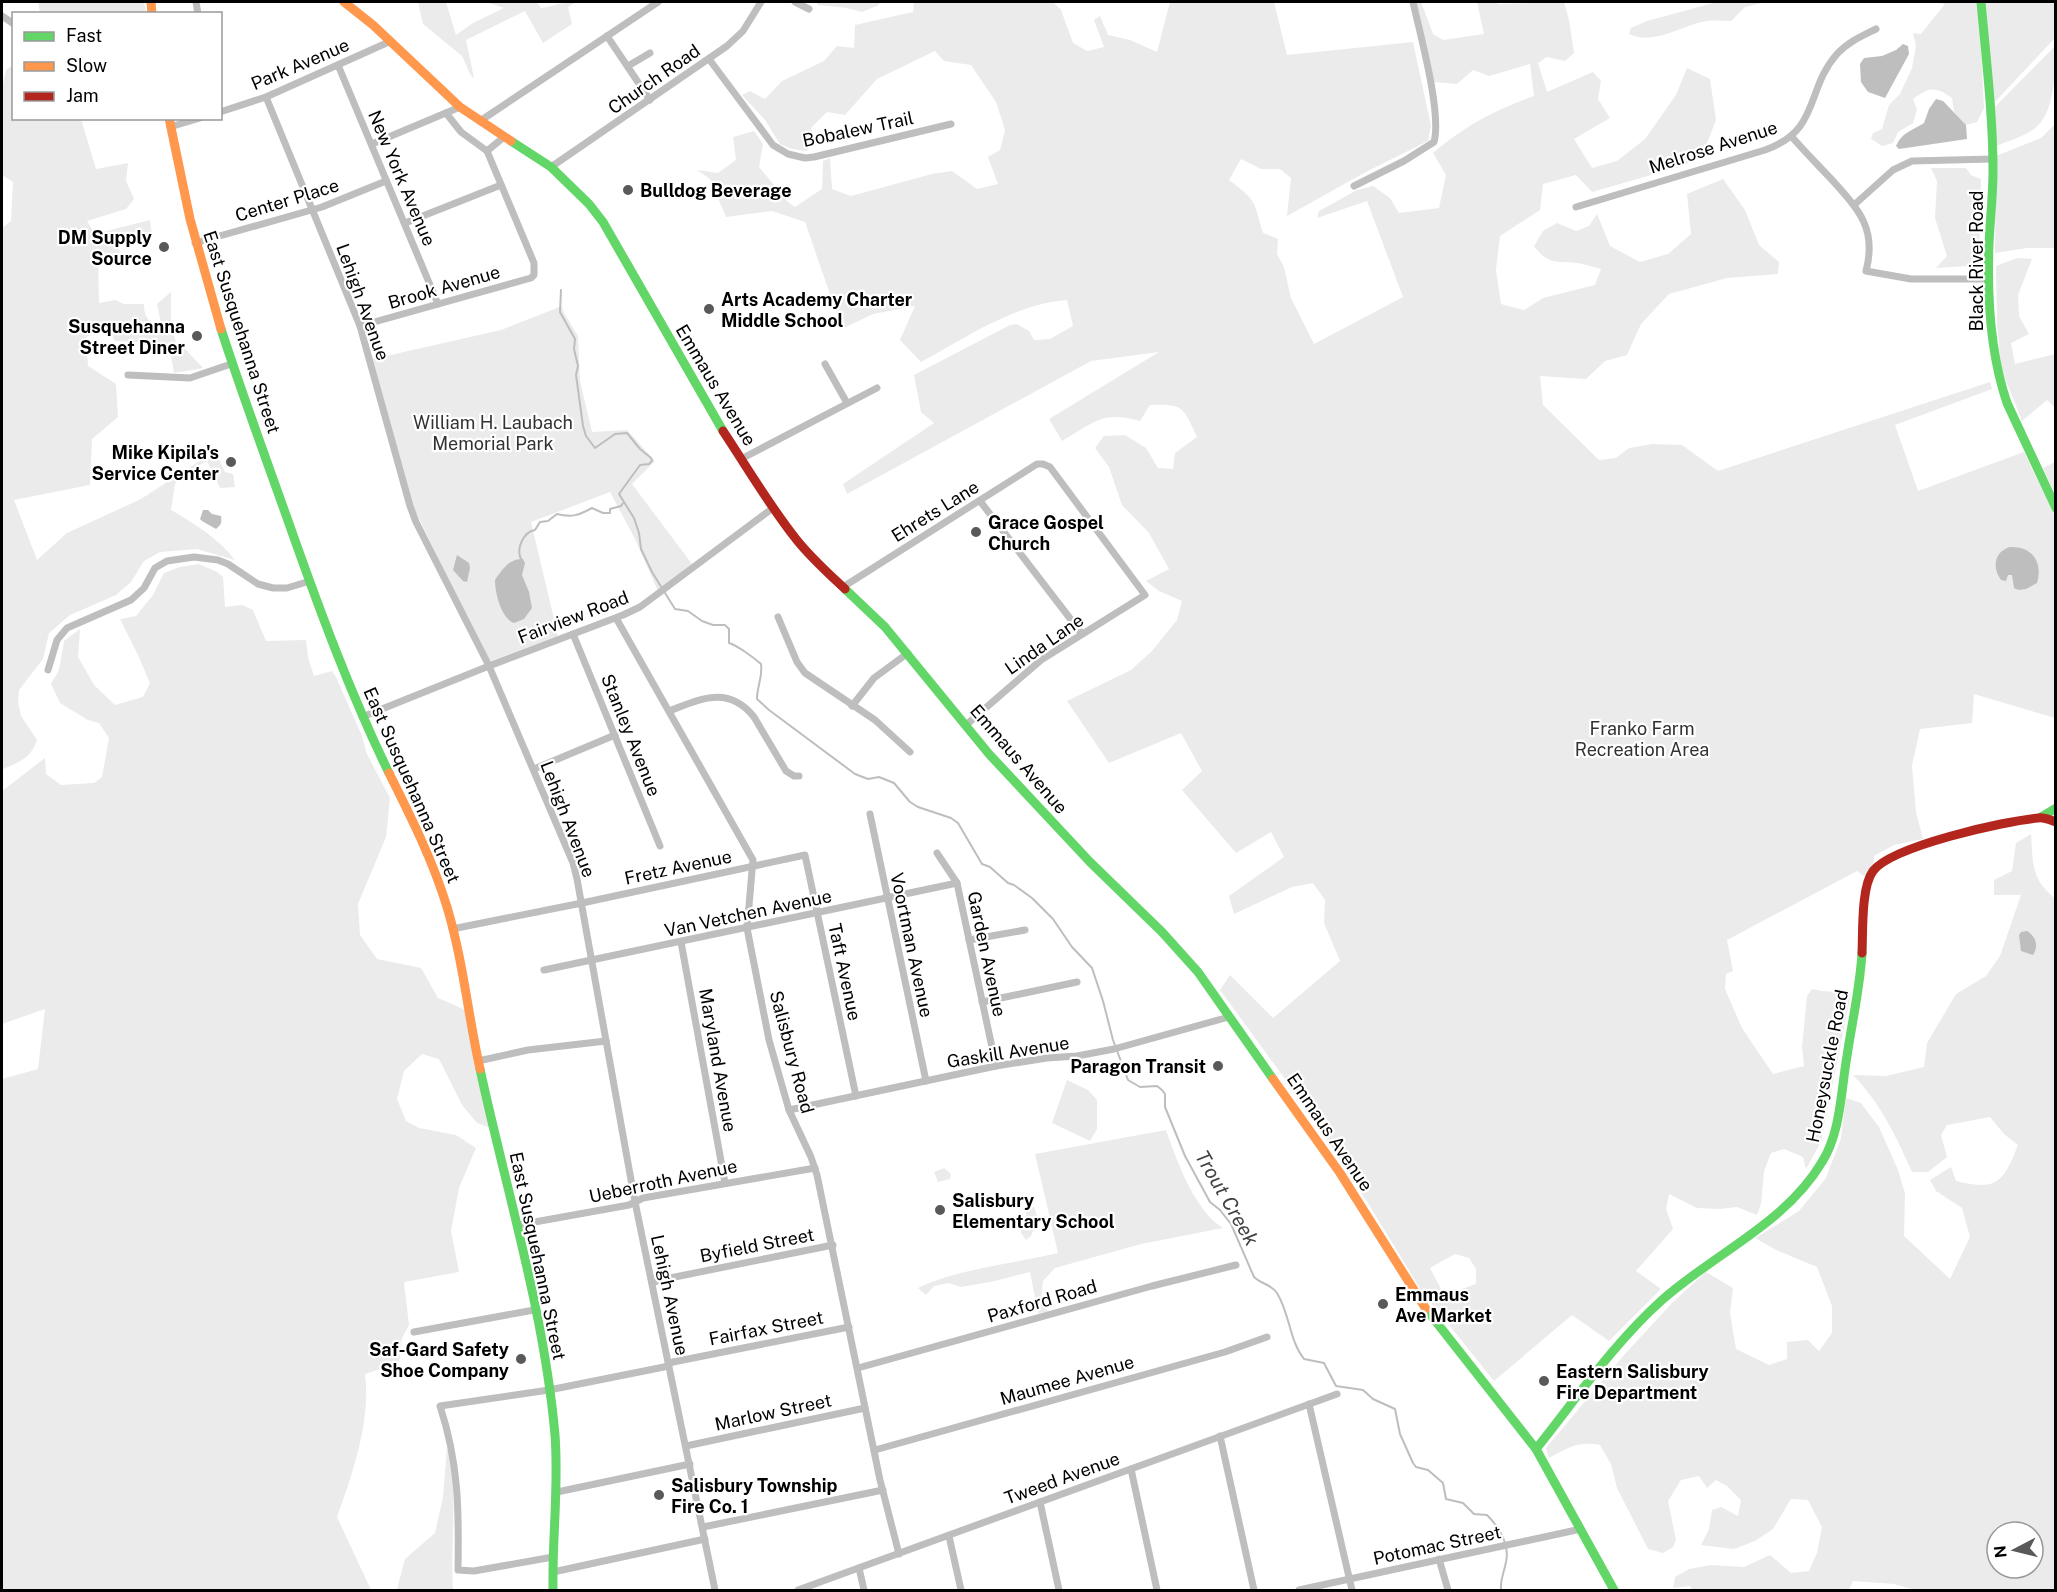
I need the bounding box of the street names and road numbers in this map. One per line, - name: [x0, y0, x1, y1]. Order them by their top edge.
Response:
- street label: Park Avenue: [248, 34, 352, 94]
- street label: Church Road: [604, 40, 704, 118]
- street label: New York Avenue: [364, 107, 440, 249]
- street label: Bobalew Trail: [800, 107, 916, 151]
- street label: Melrose Avenue: [1646, 116, 1780, 178]
- street label: Center Place: [232, 174, 342, 226]
- street label: Black River Road: [1966, 190, 1987, 332]
- street label: East Susquehanna Street: [199, 228, 285, 436]
- street label: Lehigh Avenue: [332, 241, 394, 363]
- street label: Brook Avenue: [386, 261, 502, 313]
- street label: Emmaus Avenue: [672, 321, 760, 449]
- street label: Ehrets Lane: [887, 476, 983, 546]
- street label: Fairview Road: [515, 586, 631, 648]
- street label: Linda Lane: [1001, 609, 1087, 679]
- street label: Stanley Avenue: [597, 671, 665, 799]
- street label: East Susquehanna Street: [359, 684, 465, 886]
- street label: Emmaus Avenue: [966, 700, 1072, 818]
- street label: Lehigh Avenue: [536, 758, 600, 880]
- street label: Fretz Avenue: [622, 845, 734, 889]
- street label: Voortman Avenue: [886, 871, 938, 1019]
- street label: Van Vetchen Avenue: [663, 885, 833, 941]
- street label: Garden Avenue: [963, 889, 1011, 1019]
- street label: Taft Avenue: [824, 921, 866, 1023]
- street label: Maryland Avenue: [695, 987, 741, 1133]
- street label: Salisbury Road: [766, 988, 818, 1116]
- street label: Honeysuckle Road: [1802, 988, 1852, 1144]
- street label: Gaskill Avenue: [945, 1032, 1071, 1072]
- street label: Emmaus Avenue: [1283, 1069, 1377, 1195]
- street label: East Susquehanna Street: [506, 1150, 570, 1362]
- street label: Ueberroth Avenue: [587, 1155, 739, 1207]
- street label: Byfield Street: [698, 1224, 816, 1266]
- street label: Lehigh Avenue: [647, 1233, 693, 1357]
- street label: Paxford Road: [985, 1275, 1099, 1327]
- street label: Fairfax Street: [707, 1307, 825, 1349]
- street label: Maumee Avenue: [998, 1351, 1136, 1409]
- street label: Marlow Street: [713, 1389, 833, 1435]
- street label: Tweed Avenue: [1002, 1447, 1122, 1509]
- street label: Potomac Street: [1371, 1521, 1503, 1569]

